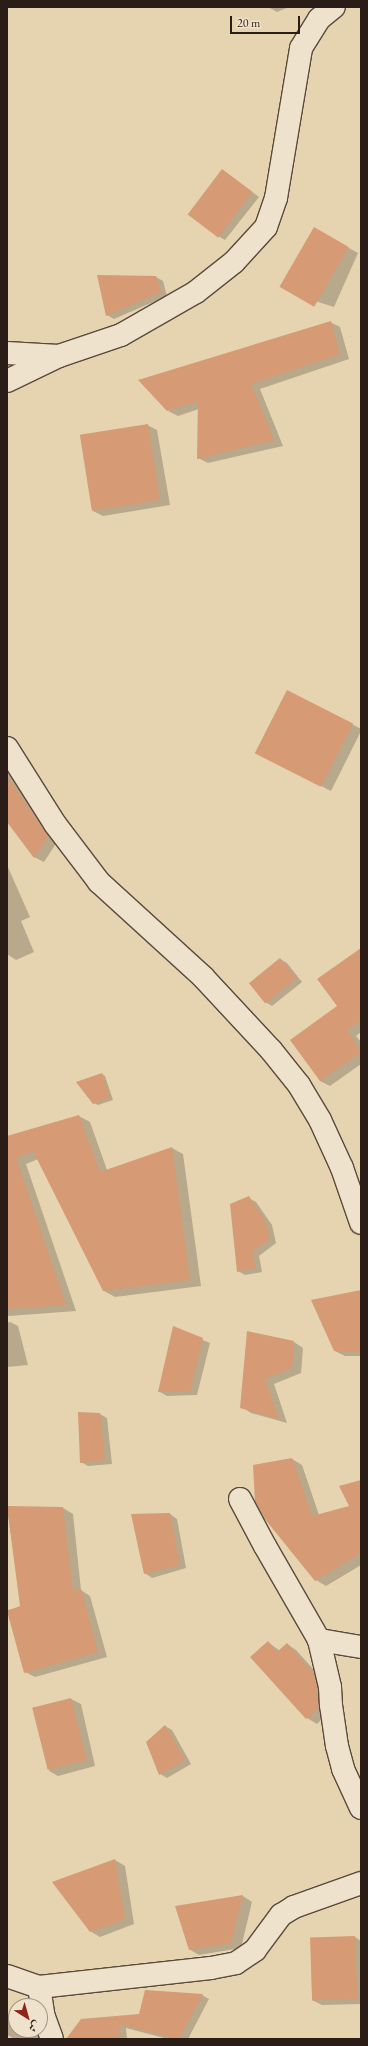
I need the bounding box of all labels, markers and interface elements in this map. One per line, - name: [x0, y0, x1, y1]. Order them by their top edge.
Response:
- scale bar: [232, 8, 302, 34]
- text: 20 m: [237, 15, 260, 31]
- north arrow: [8, 1998, 48, 2038]
- text: ش: [26, 2018, 43, 2036]

